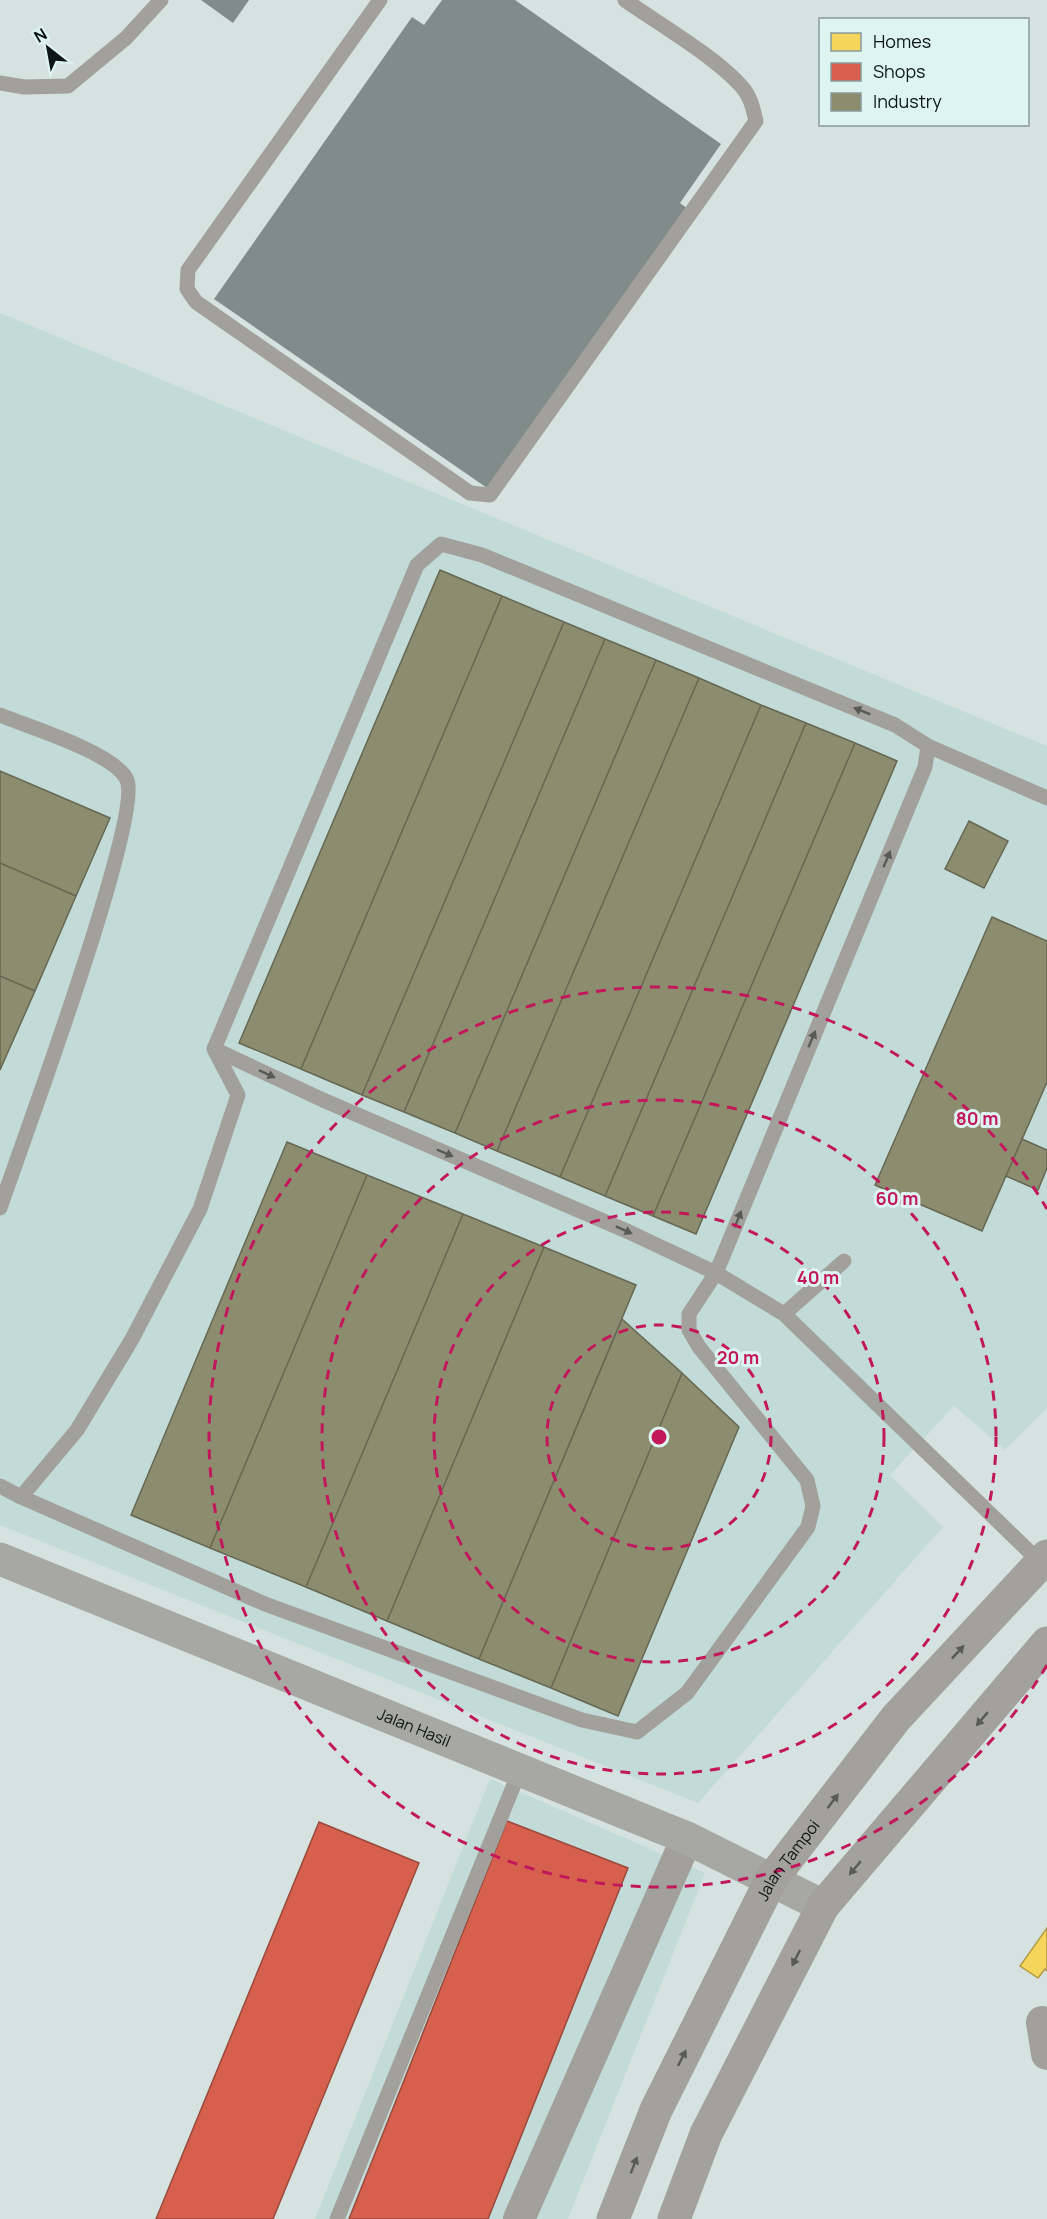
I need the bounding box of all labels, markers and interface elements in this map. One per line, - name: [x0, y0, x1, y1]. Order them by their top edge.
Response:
- north arrow: [18, 18, 78, 78]
- legend: [819, 18, 1029, 126]
- text: N: [30, 23, 51, 48]
- text: Homes: [873, 29, 931, 53]
- text: Shops: [873, 59, 925, 83]
- text: Industry: [873, 89, 942, 113]
- one-way arrow: [853, 706, 871, 715]
- one-way arrow: [882, 849, 892, 867]
- one-way arrow: [807, 1029, 817, 1047]
- one-way arrow: [258, 1069, 275, 1078]
- text: 80 m: [956, 1106, 998, 1130]
- one-way arrow: [436, 1148, 454, 1158]
- text: 60 m: [876, 1186, 918, 1210]
- one-way arrow: [733, 1210, 743, 1228]
- one-way arrow: [616, 1225, 634, 1235]
- text: 40 m: [797, 1265, 839, 1289]
- text: 20 m: [717, 1345, 759, 1369]
- centre of rings: [649, 1427, 669, 1447]
- one-way arrow: [951, 1644, 965, 1659]
- street label: Jalan Hasil: [374, 1702, 454, 1752]
- one-way arrow: [975, 1711, 988, 1727]
- one-way arrow: [826, 1793, 838, 1808]
- street label: Jalan Tampoi: [751, 1815, 824, 1905]
- one-way arrow: [849, 1860, 862, 1875]
- one-way arrow: [791, 1950, 801, 1967]
- one-way arrow: [677, 2049, 687, 2066]
- one-way arrow: [630, 2155, 640, 2173]

